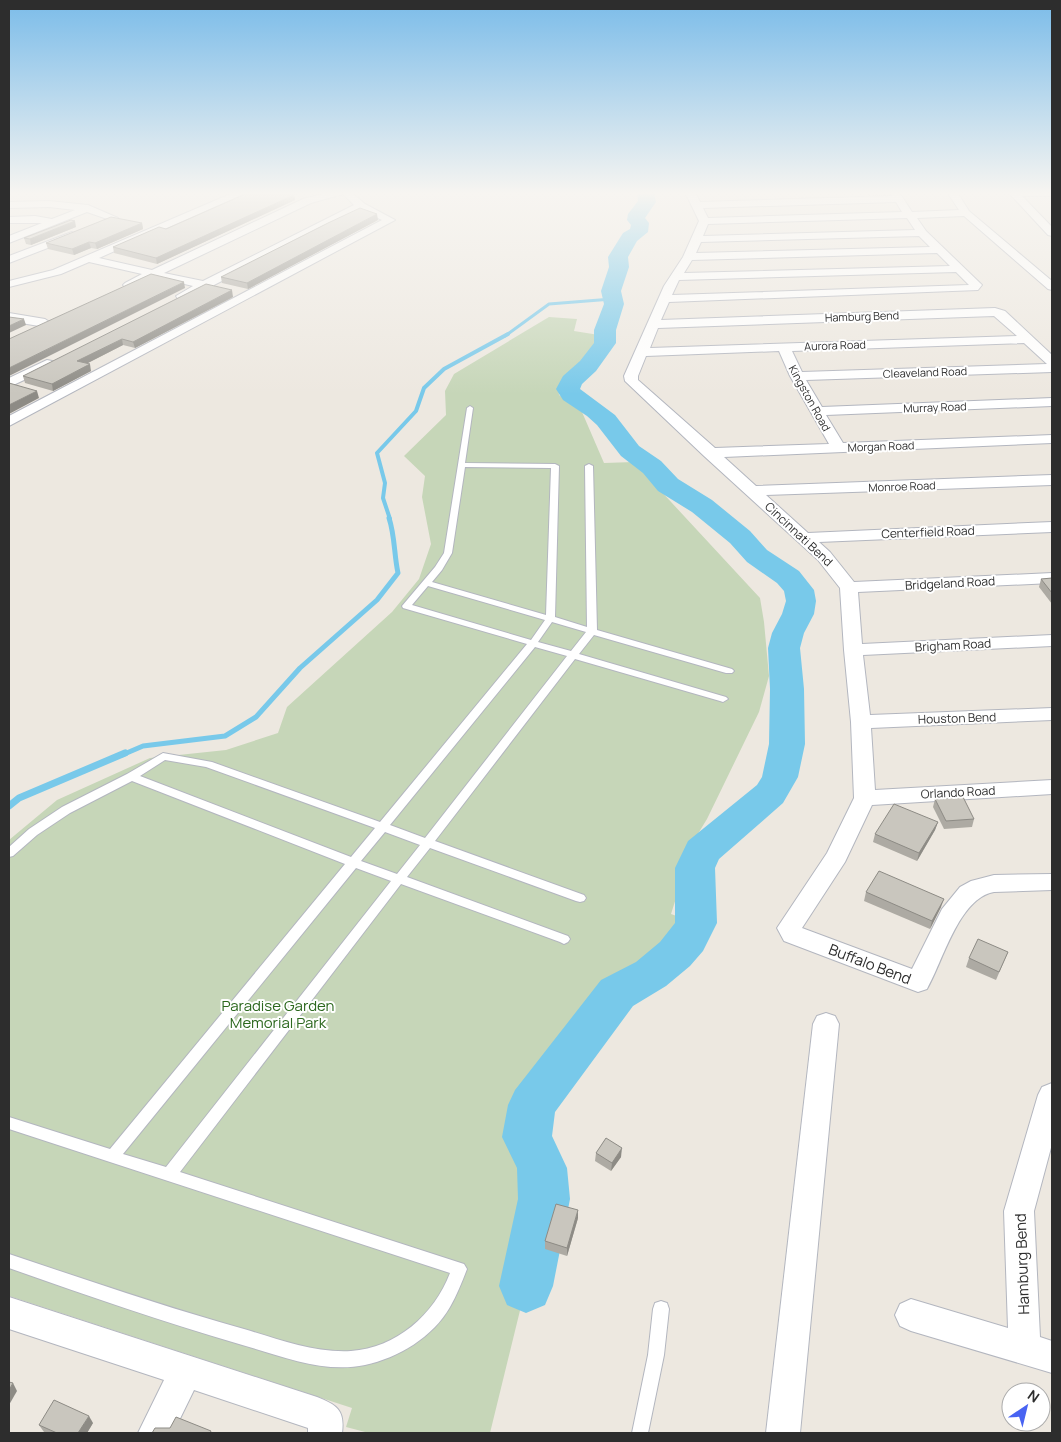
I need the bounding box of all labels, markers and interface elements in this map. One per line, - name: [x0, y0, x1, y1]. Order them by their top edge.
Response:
- street label: Hamburg Bend: [825, 307, 899, 325]
- street label: Aurora Road: [804, 336, 866, 354]
- street label: Kingston Road: [786, 362, 834, 434]
- street label: Cleaveland Road: [883, 363, 967, 381]
- street label: Murray Road: [903, 398, 967, 416]
- street label: Morgan Road: [847, 437, 915, 455]
- street label: Monroe Road: [868, 477, 936, 495]
- street label: Cincinnati Bend: [761, 498, 837, 570]
- street label: Centerfield Road: [881, 522, 975, 542]
- street label: Bridgeland Road: [905, 572, 995, 594]
- street label: Brigham Road: [914, 635, 992, 655]
- street label: Houston Bend: [918, 708, 996, 728]
- street label: Orlando Road: [920, 782, 996, 802]
- street label: Buffalo Bend: [826, 939, 914, 989]
- park label: Paradise Garden Memorial Park: [221, 995, 335, 1033]
- street label: Hamburg Bend: [1010, 1213, 1034, 1315]
- north arrow: [1001, 1382, 1051, 1432]
- text: N: [1024, 1385, 1043, 1407]

